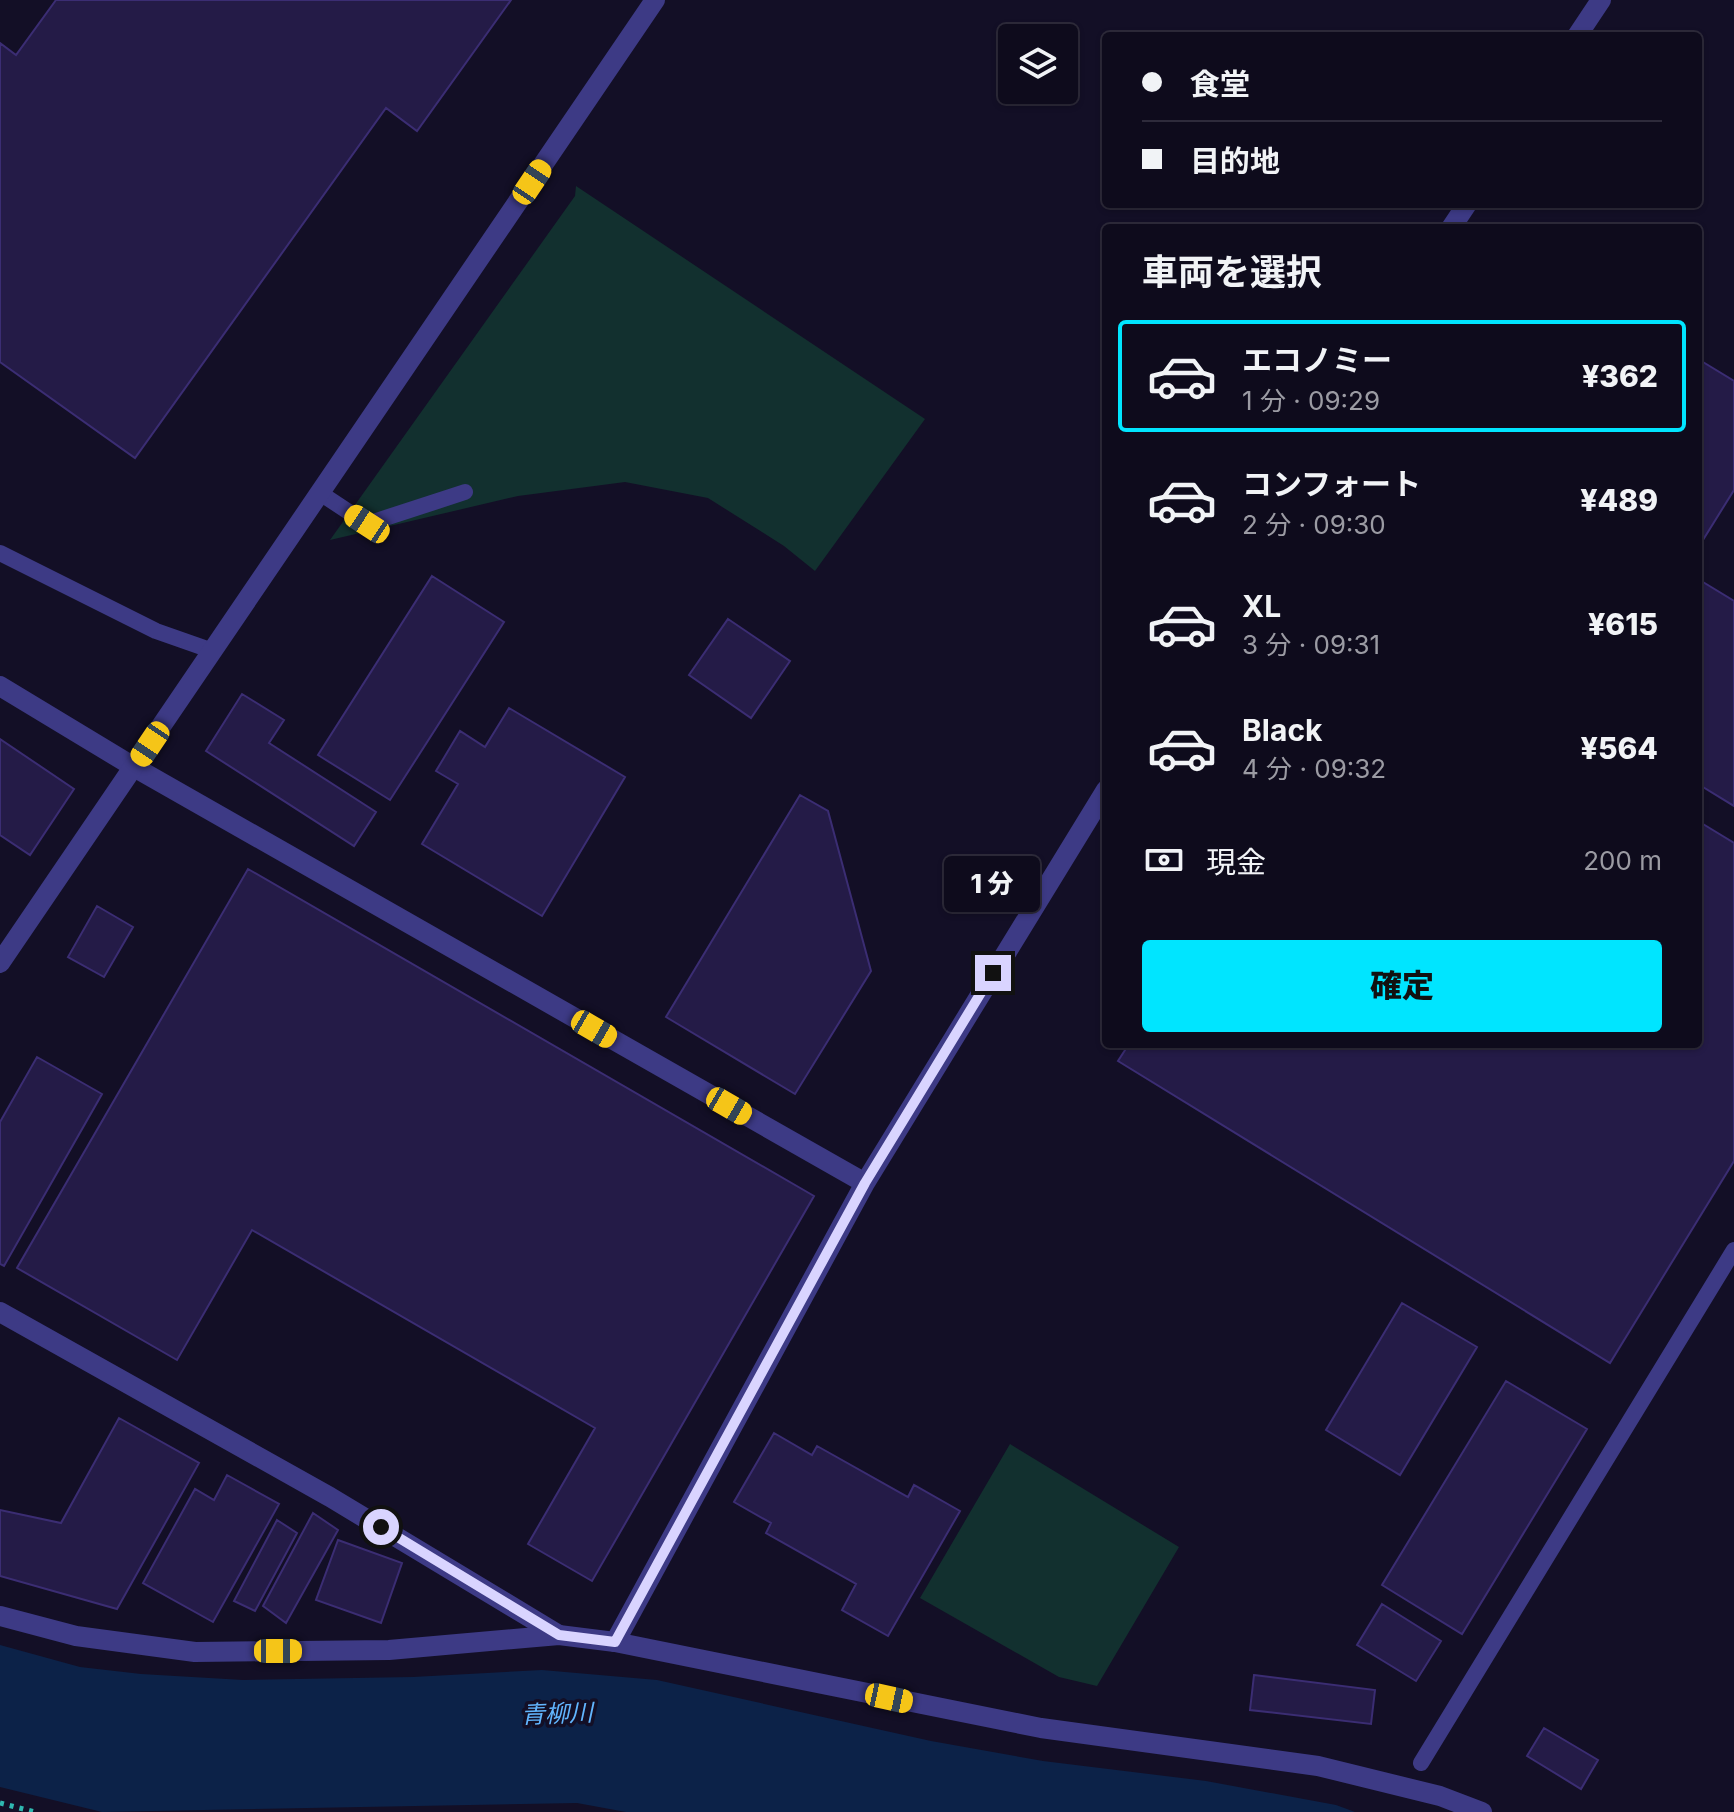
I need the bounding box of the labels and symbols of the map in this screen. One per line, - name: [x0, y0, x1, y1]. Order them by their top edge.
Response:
- car: [509, 155, 555, 209]
- car: [340, 501, 394, 547]
- car: [127, 717, 173, 771]
- callout: 1 分: [945, 857, 1041, 913]
- route end: [975, 955, 1011, 991]
- car: [567, 1007, 621, 1051]
- car: [702, 1084, 756, 1128]
- route start: [363, 1509, 399, 1545]
- car: [254, 1639, 302, 1663]
- car: [863, 1681, 915, 1715]
- water label: 青柳川: [520, 1698, 596, 1729]

